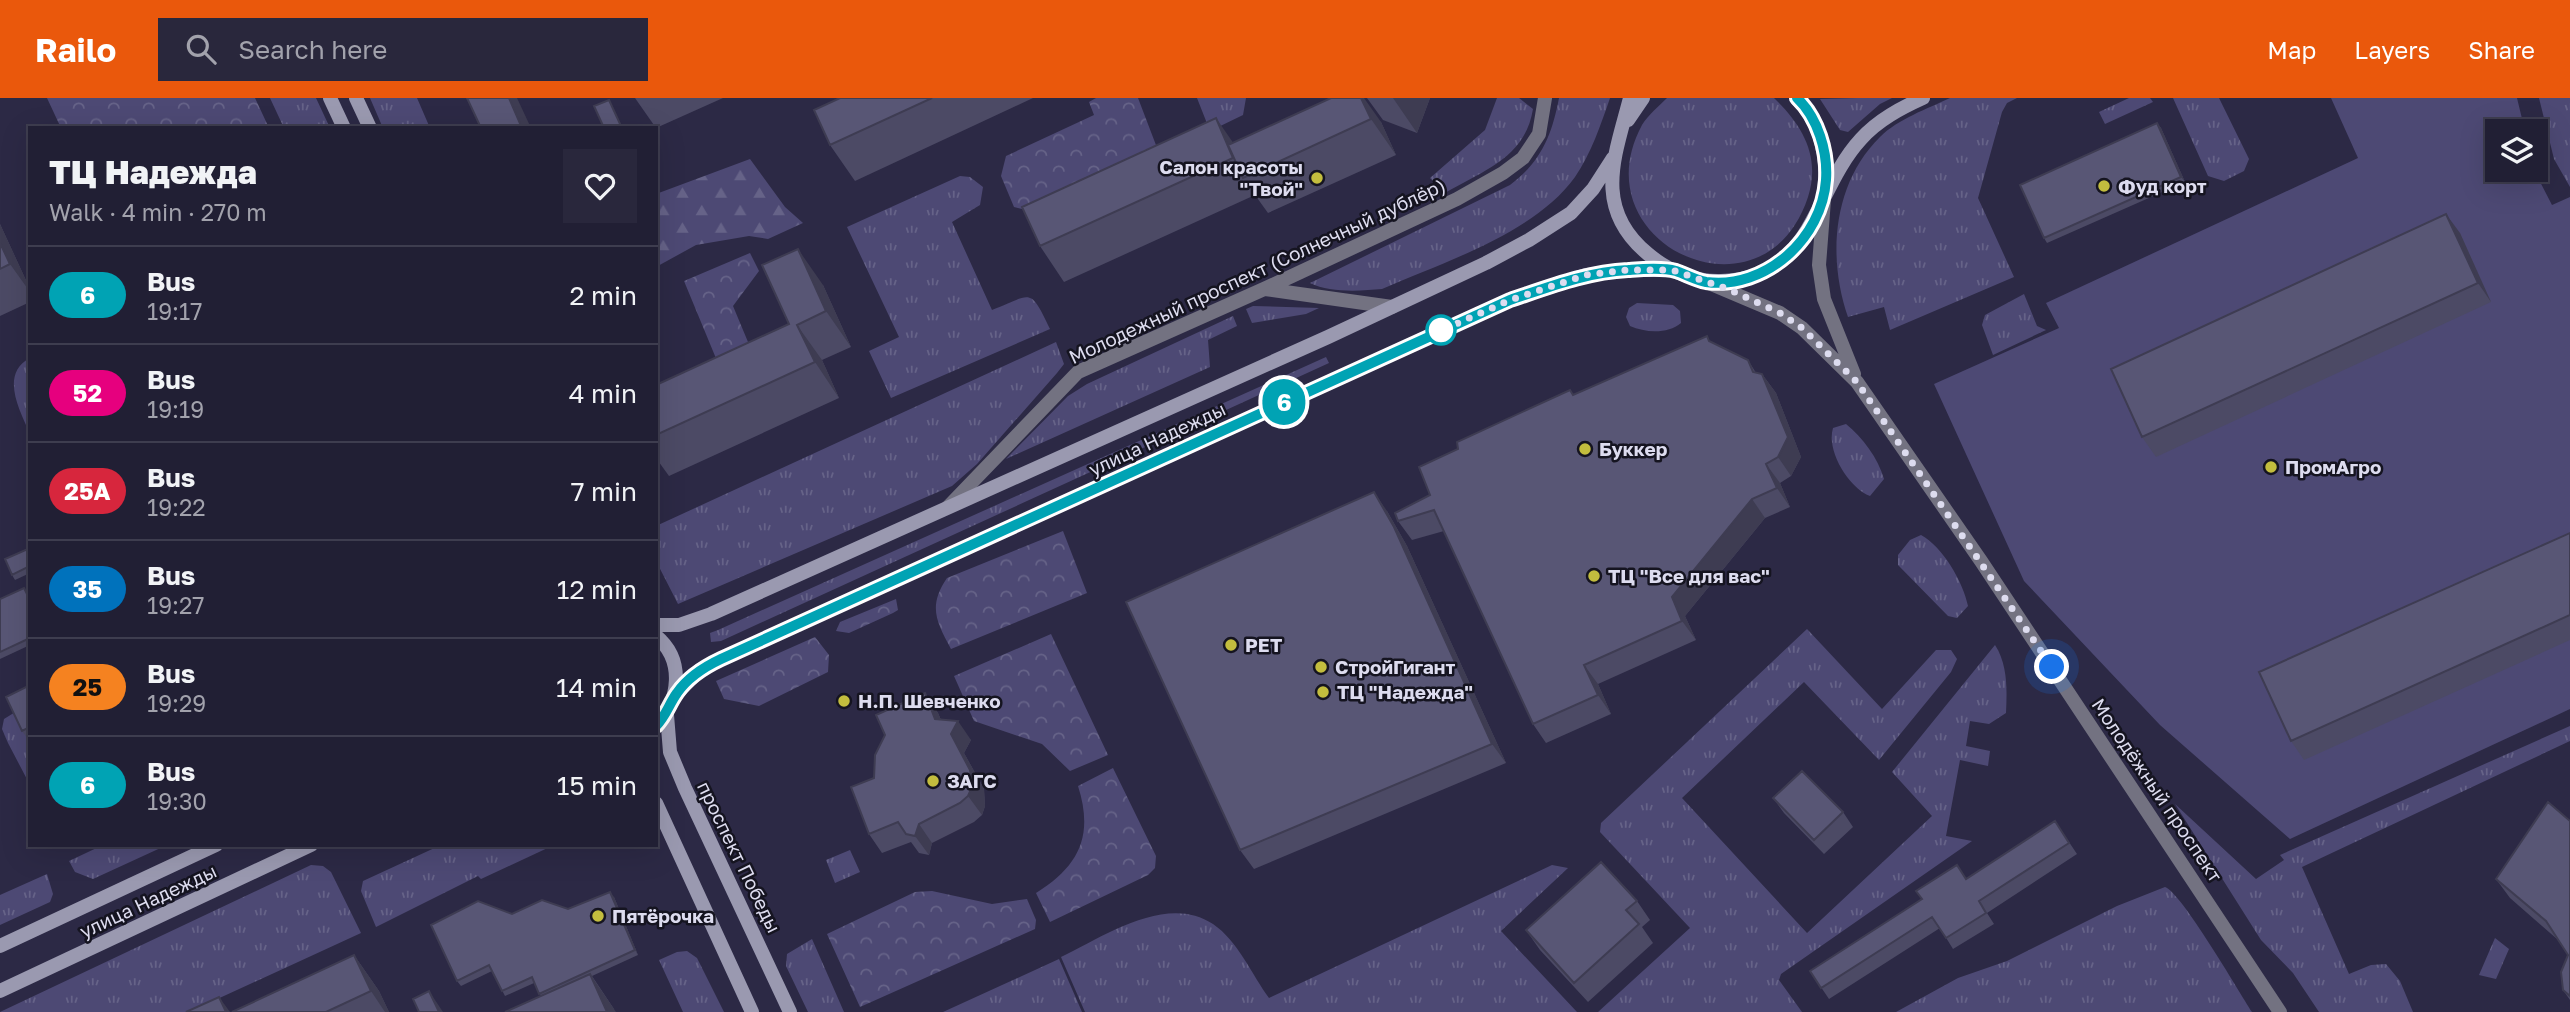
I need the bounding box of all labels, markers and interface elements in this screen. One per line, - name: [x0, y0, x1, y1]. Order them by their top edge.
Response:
- search box: [158, 18, 648, 81]
- text: Railo: [35, 30, 116, 69]
- icon: search: [182, 30, 220, 68]
- text: Search here: [238, 34, 387, 65]
- text: Map: [2267, 35, 2316, 64]
- text: Layers: [2354, 35, 2430, 64]
- text: Share: [2468, 35, 2535, 64]
- map controls: [2485, 119, 2548, 182]
- button: layers: [2485, 119, 2548, 182]
- button: heart: [563, 149, 637, 223]
- text: ТЦ Надежда: [49, 152, 257, 191]
- place label: Салон красоты "Твой": [1159, 155, 1303, 200]
- marker: Салон красоты "Твой": [1309, 170, 1325, 186]
- street label: Молодежный проспект (Солнечный дублёр): [1065, 173, 1449, 368]
- place label: Фуд корт: [2118, 174, 2207, 197]
- marker: Фуд корт: [2096, 178, 2112, 194]
- text: Walk · 4 min · 270 m: [49, 198, 267, 226]
- text: Bus: [147, 266, 195, 297]
- text: 6: [80, 280, 95, 309]
- text: 2 min: [569, 280, 637, 311]
- text: 19:17: [147, 297, 202, 325]
- unlabelled marker: [1426, 315, 1456, 345]
- text: Bus: [147, 364, 195, 395]
- text: 52: [73, 378, 102, 407]
- text: 4 min: [569, 378, 637, 409]
- line badge: 6: [1261, 379, 1307, 425]
- text: 6: [1276, 387, 1292, 416]
- text: 19:19: [147, 395, 204, 423]
- street label: улица Надежды: [1085, 397, 1229, 480]
- place label: Буккер: [1599, 437, 1668, 460]
- marker: Буккер: [1577, 441, 1593, 457]
- place label: ПромАгро: [2285, 455, 2381, 478]
- marker: ПромАгро: [2263, 459, 2279, 475]
- text: Bus: [147, 462, 195, 493]
- text: 25А: [64, 476, 111, 505]
- text: 7 min: [571, 476, 637, 507]
- text: 19:22: [147, 493, 206, 521]
- text: Bus: [147, 560, 195, 591]
- place label: ТЦ "Все для вас": [1608, 564, 1770, 587]
- marker: ТЦ "Все для вас": [1586, 568, 1602, 584]
- text: 35: [73, 574, 102, 603]
- text: 12 min: [557, 574, 637, 605]
- text: 19:27: [147, 591, 205, 619]
- place label: РЕТ: [1245, 633, 1282, 656]
- marker: РЕТ: [1223, 637, 1239, 653]
- your location: [2034, 649, 2069, 684]
- place label: СтройГигант: [1335, 655, 1455, 678]
- text: Bus: [147, 658, 195, 689]
- marker: СтройГигант: [1313, 659, 1329, 675]
- text: 25: [73, 672, 102, 701]
- text: 14 min: [556, 672, 637, 703]
- place label: ТЦ "Надежда": [1337, 680, 1473, 703]
- marker: ТЦ "Надежда": [1315, 684, 1331, 700]
- text: 19:29: [147, 689, 206, 717]
- place label: Н.П. Шевченко: [858, 689, 1001, 712]
- marker: Н.П. Шевченко: [836, 693, 852, 709]
- street label: Молодёжный проспект: [2087, 694, 2227, 886]
- text: Bus: [147, 756, 195, 787]
- place label: ЗАГС: [947, 769, 997, 792]
- text: 6: [80, 770, 95, 799]
- text: 15 min: [557, 770, 637, 801]
- marker: ЗАГС: [925, 773, 941, 789]
- street label: проспект Победы: [693, 777, 786, 936]
- text: 19:30: [147, 787, 207, 815]
- street label: улица Надежды: [76, 859, 220, 942]
- place label: Пятёрочка: [612, 904, 714, 927]
- marker: Пятёрочка: [590, 908, 606, 924]

